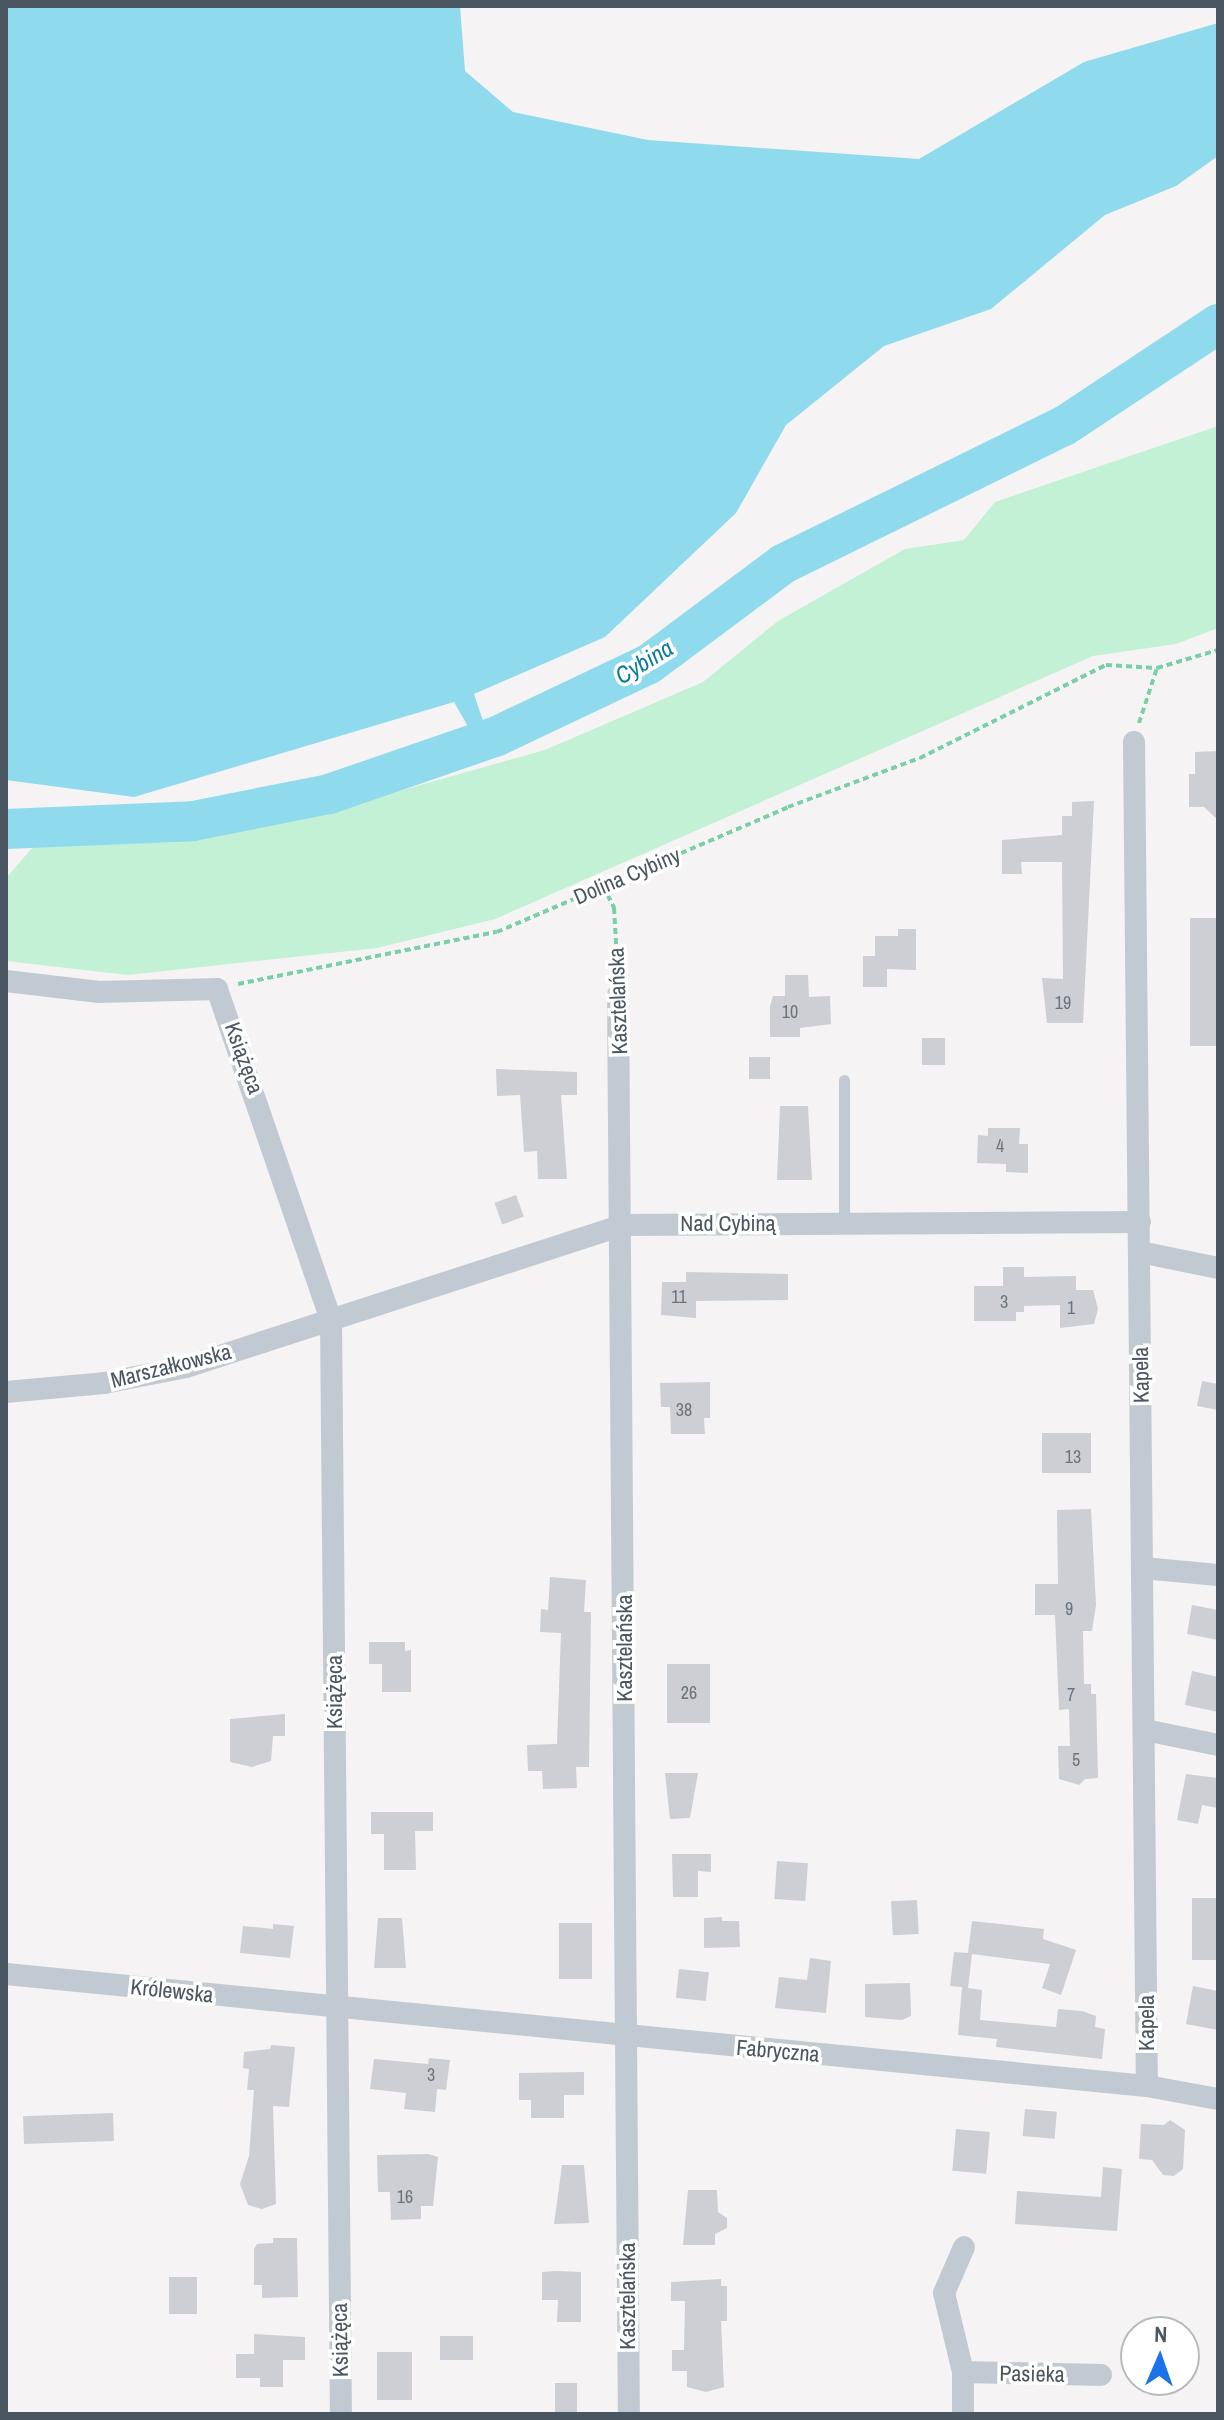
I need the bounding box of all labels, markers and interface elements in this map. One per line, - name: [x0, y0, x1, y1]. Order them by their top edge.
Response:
- water label: Cybina: [610, 634, 678, 690]
- street label: Dolina Cybiny: [570, 842, 684, 910]
- street label: Kasztelańska: [603, 947, 633, 1055]
- house number: 19: [1055, 992, 1071, 1014]
- house number: 10: [782, 1001, 798, 1023]
- street label: Książęca: [219, 1019, 269, 1097]
- house number: 4: [996, 1135, 1004, 1157]
- street label: Nad Cybiną: [680, 1211, 776, 1237]
- house number: 11: [671, 1286, 687, 1308]
- house number: 3: [1000, 1291, 1008, 1313]
- house number: 1: [1067, 1297, 1075, 1319]
- street label: Marszałkowska: [108, 1338, 234, 1394]
- street label: Kapela: [1127, 1347, 1155, 1403]
- house number: 38: [676, 1399, 692, 1421]
- house number: 13: [1065, 1446, 1081, 1468]
- street label: Kasztelańska: [612, 1594, 638, 1702]
- house number: 9: [1065, 1598, 1073, 1620]
- street label: Książęca: [322, 1655, 348, 1729]
- house number: 26: [681, 1682, 697, 1704]
- house number: 7: [1067, 1684, 1075, 1706]
- house number: 5: [1072, 1749, 1080, 1771]
- street label: Królewska: [129, 1974, 215, 2008]
- street label: Kapela: [1134, 1995, 1160, 2051]
- street label: Fabryczna: [735, 2034, 821, 2068]
- house number: 3: [427, 2064, 435, 2086]
- house number: 16: [397, 2186, 413, 2208]
- street label: Kasztelańska: [615, 2242, 641, 2350]
- street label: Książęca: [326, 2303, 354, 2377]
- north arrow: [1120, 2316, 1200, 2396]
- text: N: [1154, 2319, 1168, 2349]
- street label: Pasieka: [999, 2360, 1065, 2388]

